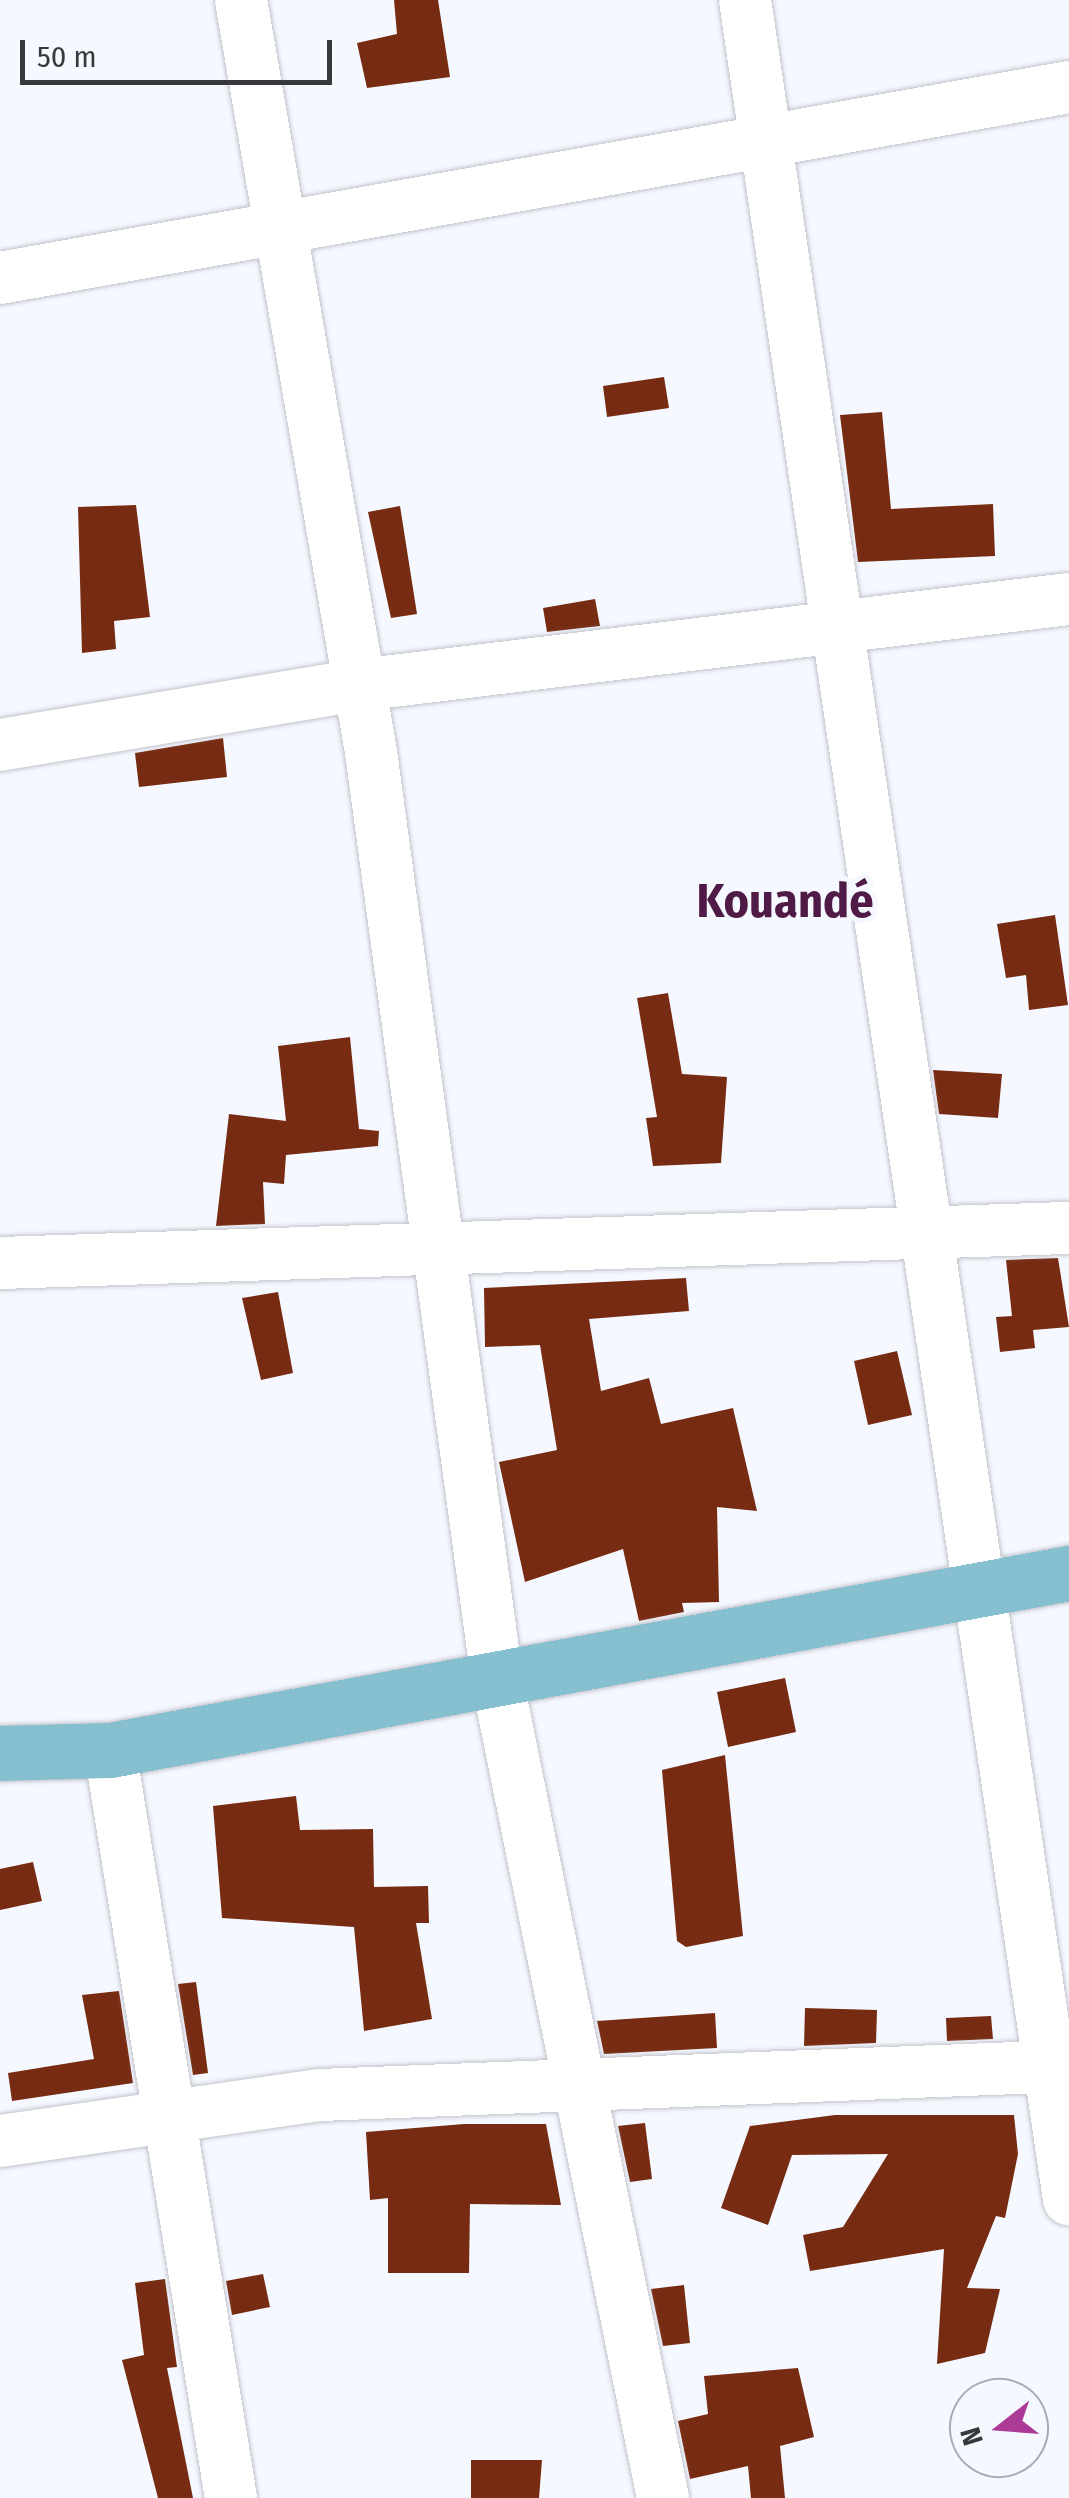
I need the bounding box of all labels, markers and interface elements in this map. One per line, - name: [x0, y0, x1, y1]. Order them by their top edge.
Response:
- scale bar: [25, 20, 338, 82]
- text: 50 m: [37, 39, 97, 75]
- district label: Kouandé: [696, 873, 874, 931]
- north arrow: [949, 2378, 1049, 2478]
- text: N: [954, 2423, 990, 2449]

